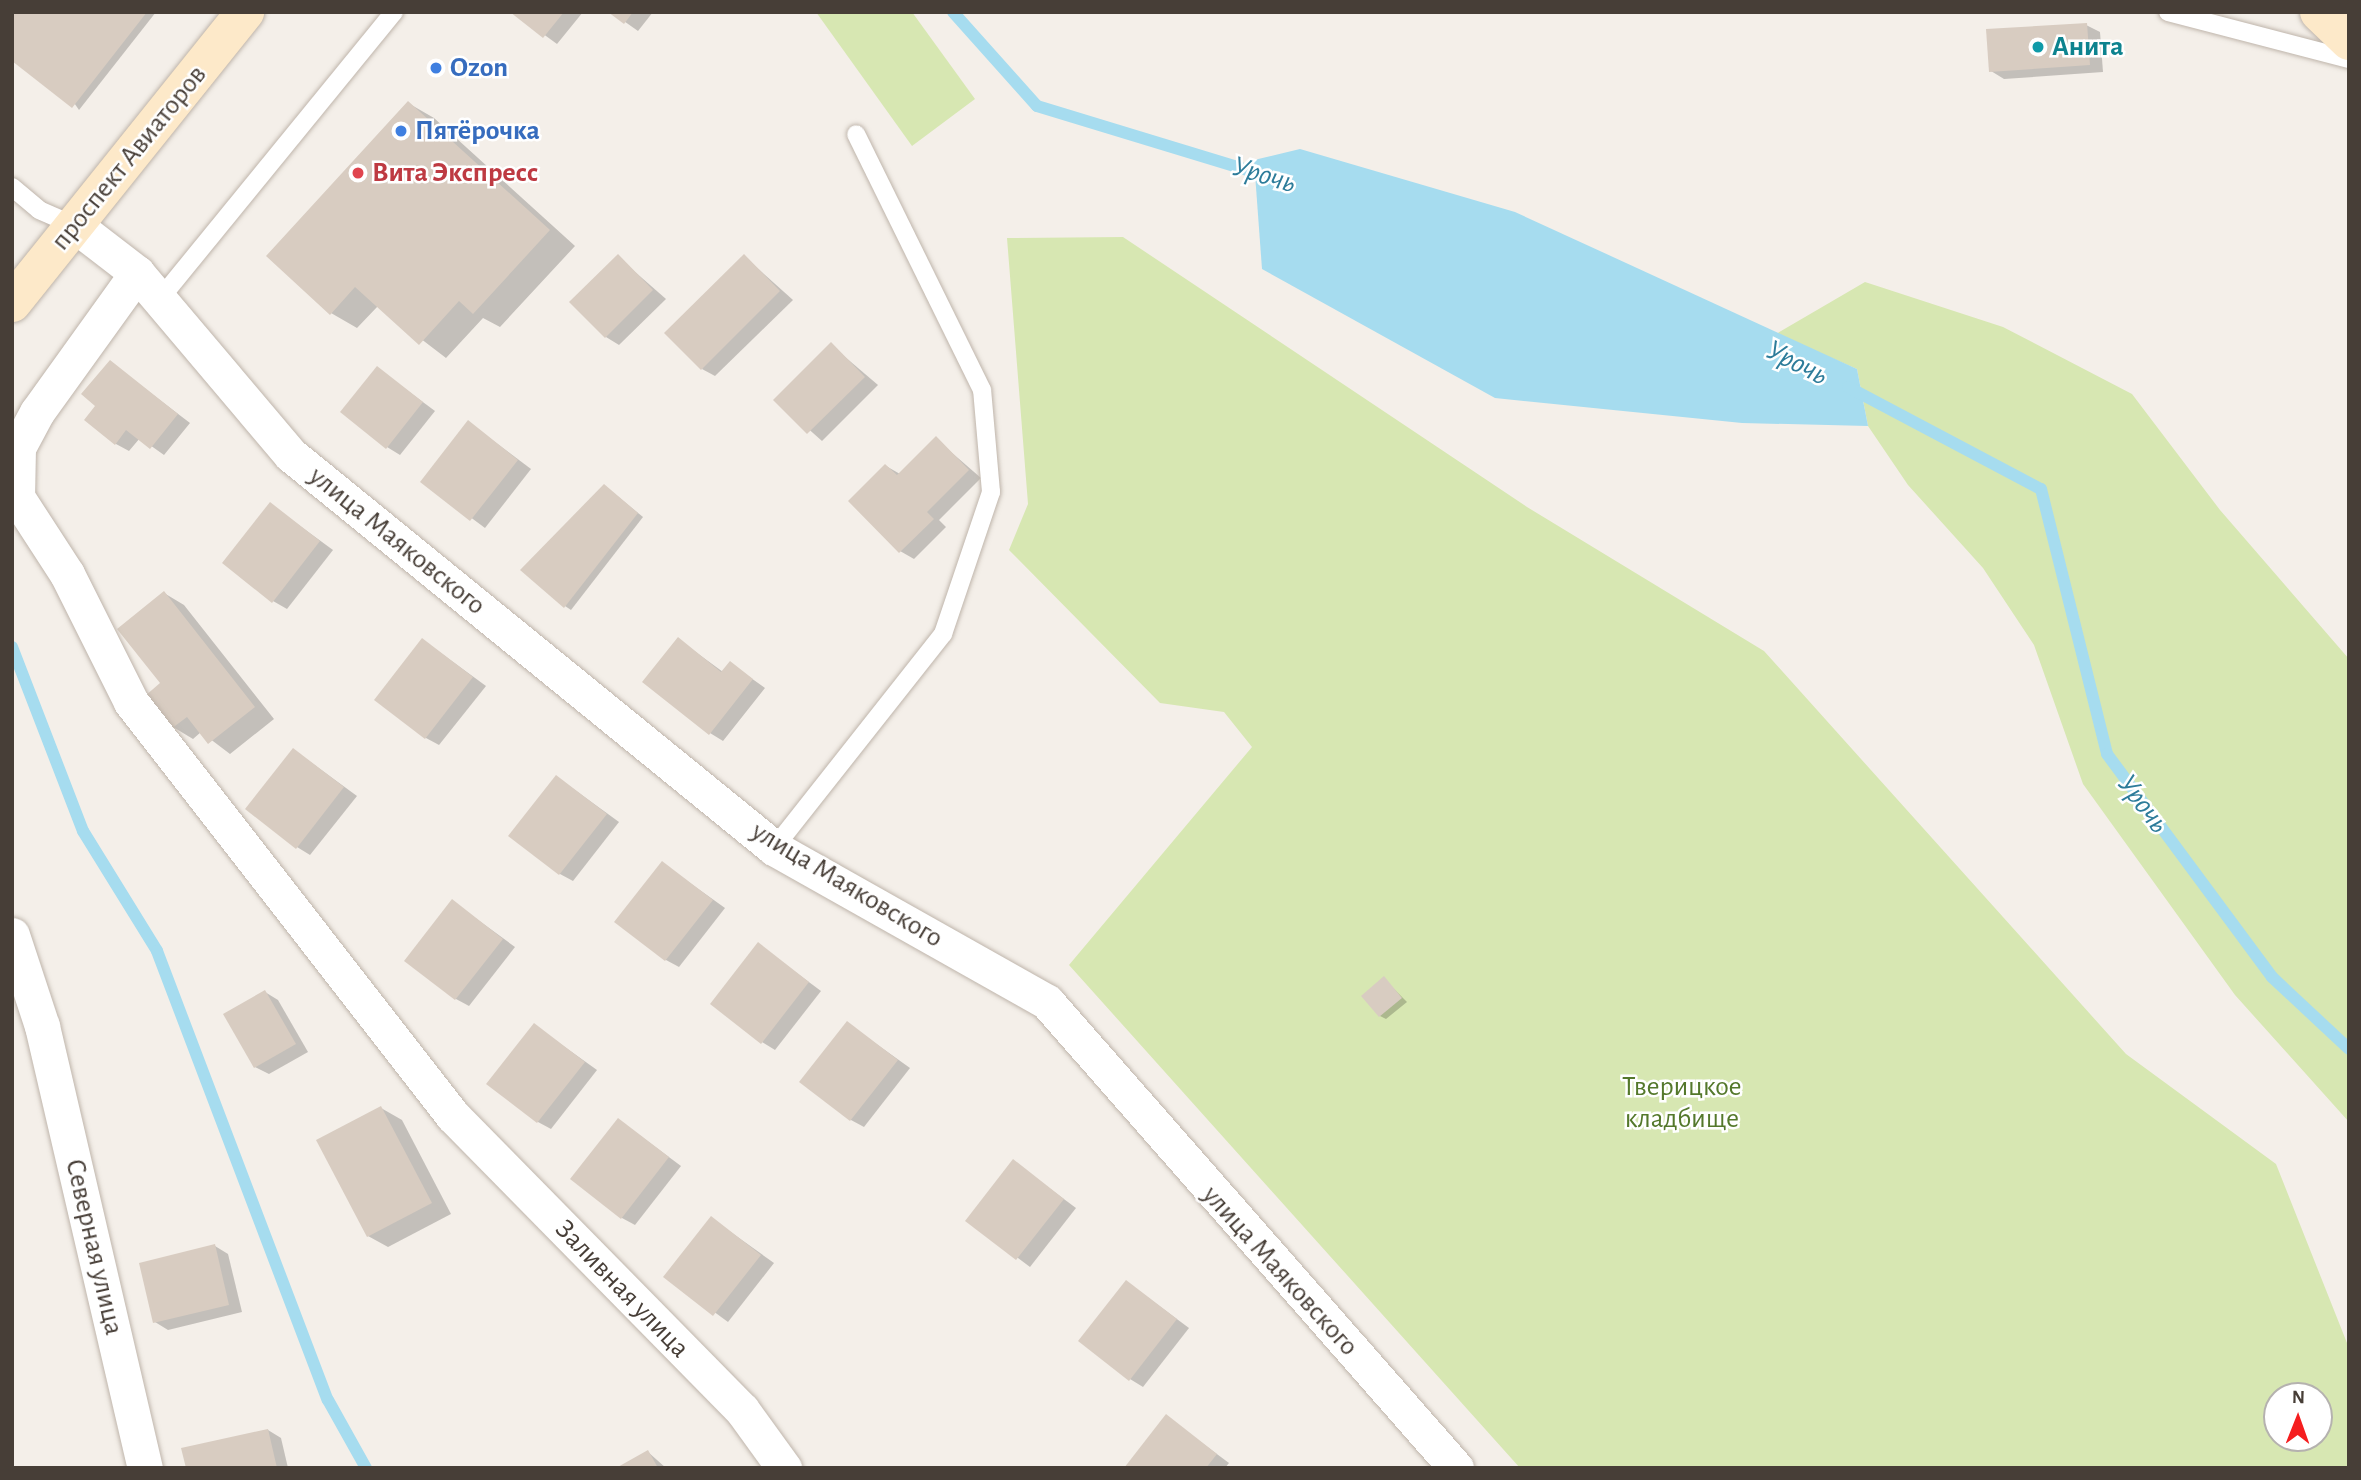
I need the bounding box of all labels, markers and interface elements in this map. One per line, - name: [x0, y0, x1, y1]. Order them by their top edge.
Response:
- place label: Анита: [2052, 30, 2123, 64]
- marker: Анита: [2030, 39, 2046, 55]
- place label: Ozon: [450, 51, 508, 85]
- street label: проспект Авиаторов: [44, 59, 214, 257]
- marker: Ozon: [428, 60, 444, 76]
- place label: Пятёрочка: [415, 114, 540, 148]
- marker: Пятёрочка: [393, 123, 409, 139]
- water label: Урочь: [1228, 148, 1300, 202]
- place label: Вита Экспресс: [372, 156, 538, 190]
- marker: Вита Экспресс: [350, 165, 366, 181]
- water label: Урочь: [1760, 332, 1834, 394]
- street label: улица Маяковского: [302, 460, 492, 622]
- water label: Урочь: [2109, 767, 2177, 841]
- street label: улица Маяковского: [745, 815, 949, 955]
- park label: Тверицкое кладбище: [1622, 1070, 1742, 1136]
- street label: Северная улица: [57, 1156, 131, 1338]
- street label: улица Маяковского: [1195, 1179, 1365, 1363]
- street label: Заливная улица: [548, 1213, 696, 1365]
- north arrow: [2263, 1382, 2333, 1452]
- text: N: [2292, 1388, 2305, 1407]

